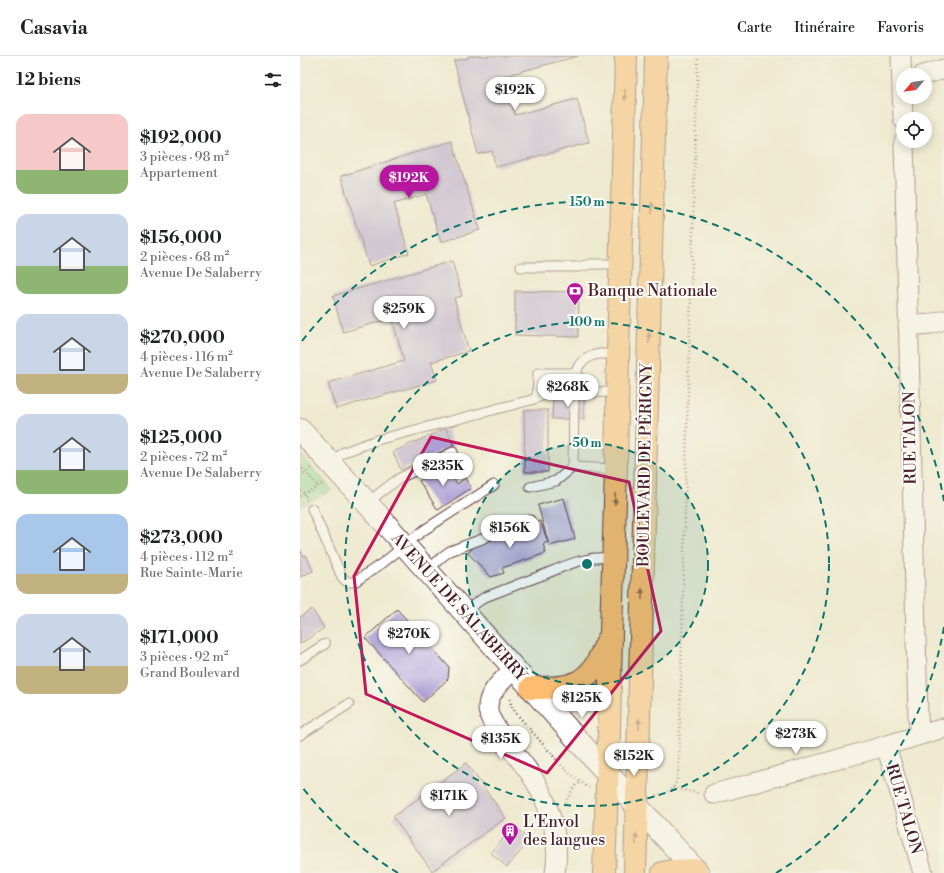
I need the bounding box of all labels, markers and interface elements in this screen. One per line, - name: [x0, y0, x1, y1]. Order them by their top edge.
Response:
- text: Casavia: [20, 16, 88, 40]
- text: Carte: [737, 19, 772, 37]
- text: Itinéraire: [794, 19, 855, 37]
- text: Favoris: [877, 19, 924, 37]
- north arrow: [896, 68, 932, 104]
- map controls: [896, 68, 932, 148]
- text: 12 biens: [16, 69, 81, 91]
- icon: filters: [262, 69, 284, 91]
- pin: $192K: [487, 77, 543, 111]
- text: $192K: [495, 82, 535, 98]
- one-way arrow: [622, 89, 628, 102]
- button: locate: [896, 112, 932, 148]
- text: $192,000: [140, 127, 222, 149]
- icon: home: [48, 130, 96, 178]
- text: 3 pièces · 98 m²: [140, 149, 229, 165]
- text: Appartement: [140, 165, 218, 181]
- pin: $192K: [381, 165, 437, 199]
- text: $192K: [389, 170, 429, 186]
- text: 150 m: [570, 195, 604, 210]
- one-way arrow: [649, 201, 655, 214]
- text: $156,000: [140, 227, 222, 249]
- icon: home: [48, 230, 96, 278]
- text: 2 pièces · 68 m²: [140, 249, 229, 265]
- text: Avenue De Salaberry: [140, 265, 262, 281]
- bank icon: Banque Nationale: [565, 281, 585, 306]
- place label: Banque Nationale: [587, 281, 717, 301]
- pin: $259K: [376, 296, 432, 330]
- text: $259K: [383, 301, 425, 317]
- text: 100 m: [569, 315, 605, 330]
- text: $270,000: [140, 327, 225, 349]
- icon: home: [48, 330, 96, 378]
- one-way arrow: [645, 332, 652, 344]
- text: 4 pièces · 116 m²: [140, 349, 233, 365]
- street label: BOULEVARD DE PÉRIGNY: [631, 361, 657, 568]
- text: Avenue De Salaberry: [140, 365, 262, 381]
- pin: $268K: [540, 374, 596, 408]
- text: $268K: [547, 379, 589, 395]
- street label: RUE TALON: [899, 391, 921, 485]
- text: $125,000: [140, 427, 222, 449]
- icon: home: [48, 430, 96, 478]
- text: 50 m: [572, 436, 602, 451]
- text: 2 pièces · 72 m²: [140, 449, 227, 465]
- pin: $235K: [415, 453, 471, 487]
- text: $235K: [422, 458, 464, 474]
- text: Avenue De Salaberry: [140, 465, 262, 481]
- one-way arrow: [612, 493, 619, 505]
- pin: $156K: [482, 515, 538, 549]
- text: $156K: [490, 520, 530, 536]
- text: $273,000: [140, 527, 223, 549]
- street label: AVENUE DE SALABERRY: [386, 528, 532, 687]
- icon: home: [48, 530, 96, 578]
- text: 4 pièces · 112 m²: [140, 549, 233, 565]
- centre of rings: [580, 557, 594, 571]
- text: Rue Sainte-Marie: [140, 565, 243, 581]
- one-way arrow: [639, 587, 645, 600]
- pin: $270K: [381, 621, 437, 655]
- text: $270K: [388, 626, 431, 642]
- text: $171,000: [140, 627, 219, 649]
- icon: home: [48, 630, 96, 678]
- text: 3 pièces · 92 m²: [140, 649, 228, 665]
- text: Grand Boulevard: [140, 665, 240, 681]
- pin: $125K: [554, 685, 610, 719]
- text: $125K: [562, 690, 602, 706]
- one-way arrow: [636, 717, 642, 730]
- pin: $273K: [768, 721, 824, 755]
- pin: $135K: [473, 726, 529, 760]
- text: $273K: [775, 726, 817, 742]
- text: $135K: [481, 731, 521, 747]
- pin: $152K: [606, 743, 662, 777]
- text: $152K: [614, 748, 654, 764]
- street label: RUE TALON: [882, 761, 927, 857]
- pin: $171K: [421, 783, 477, 817]
- text: $171K: [430, 788, 468, 804]
- place label: L'Envol des langues: [523, 812, 605, 850]
- building icon: L'Envol des langues: [500, 821, 520, 846]
- one-way arrow: [633, 832, 639, 845]

